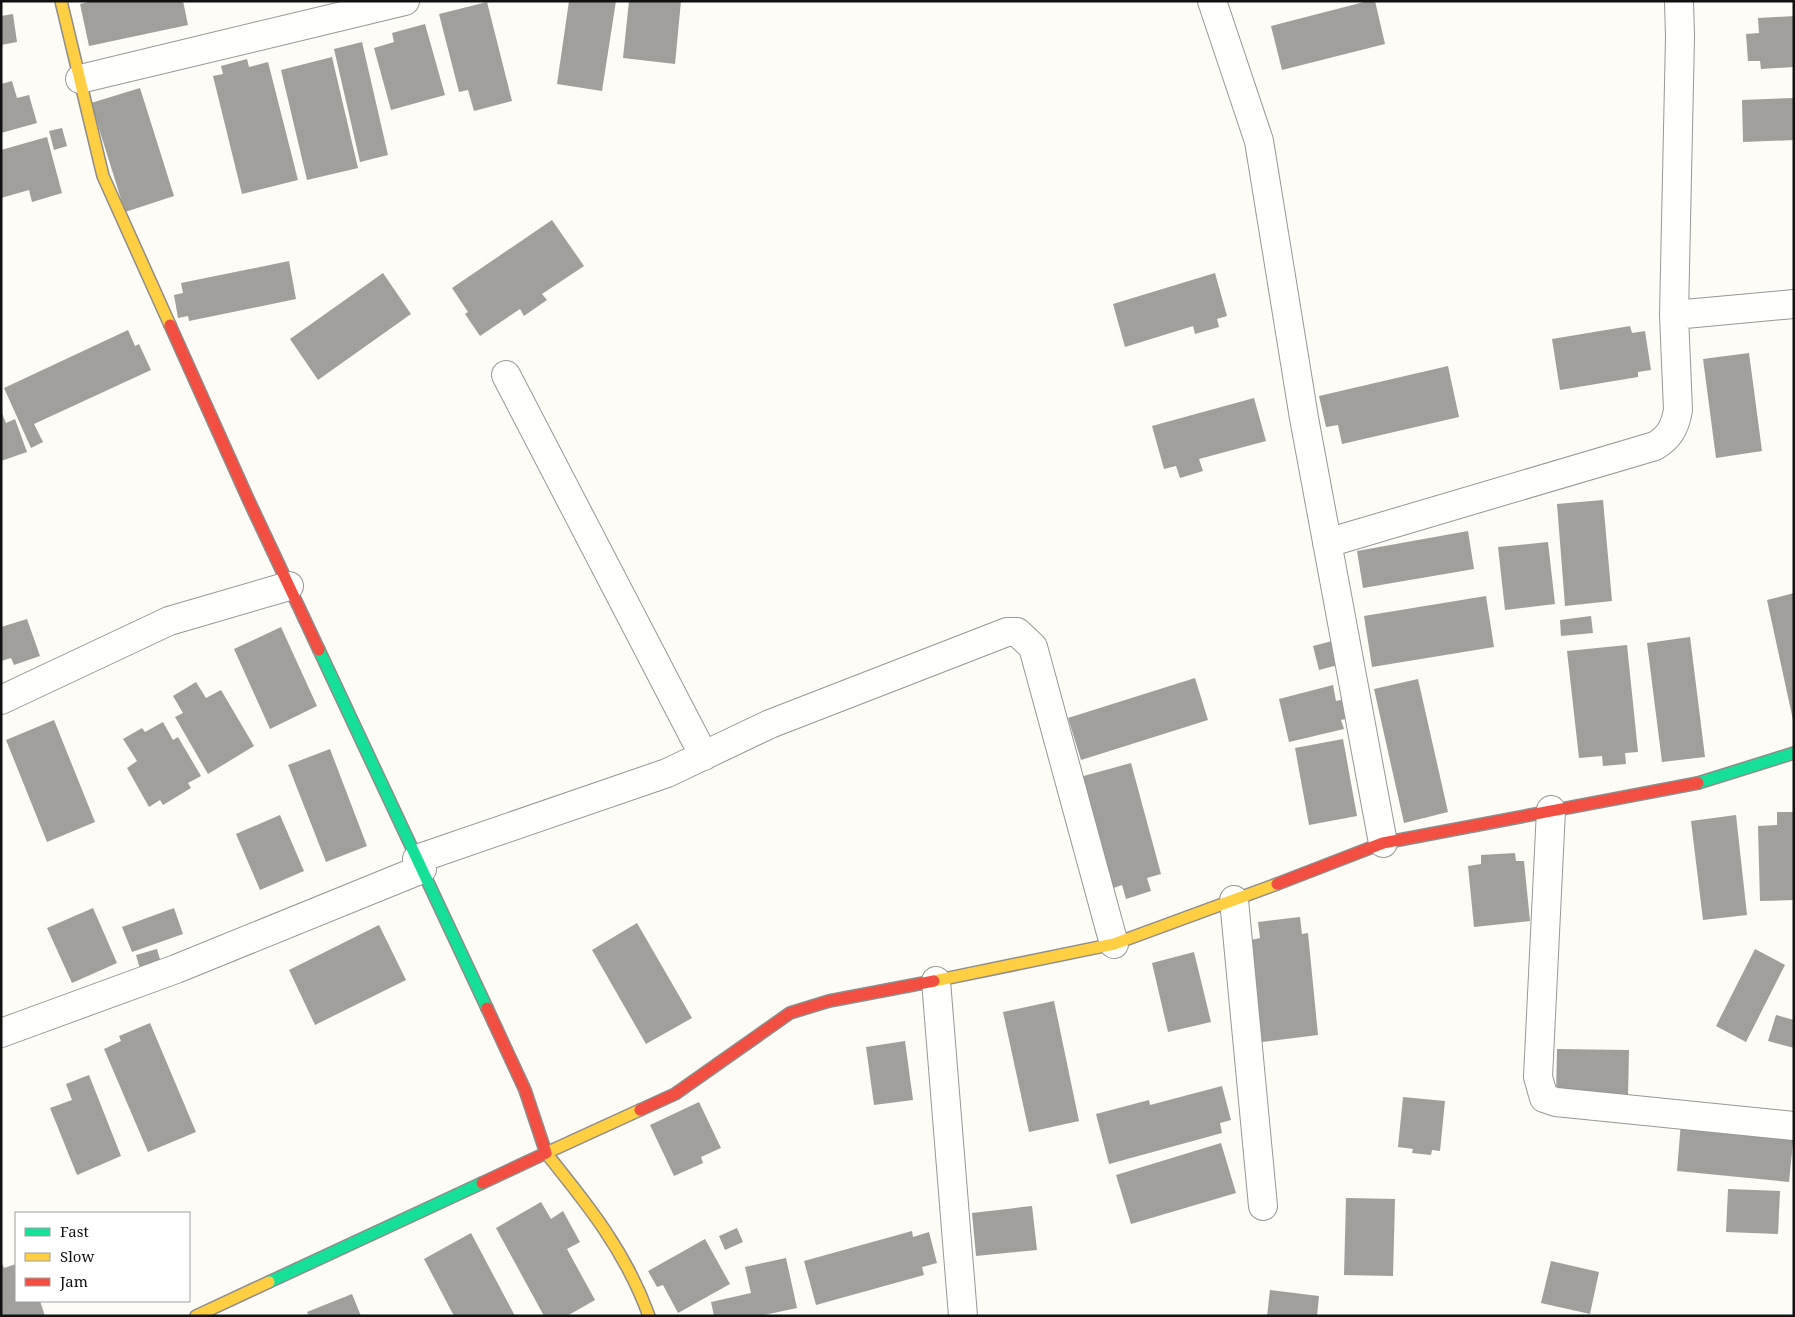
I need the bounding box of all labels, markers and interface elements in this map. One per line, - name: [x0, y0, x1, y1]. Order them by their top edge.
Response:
- legend: [15, 1212, 190, 1302]
- text: Fast: [60, 1221, 89, 1241]
- text: Slow: [60, 1246, 94, 1266]
- text: Jam: [59, 1271, 88, 1291]

